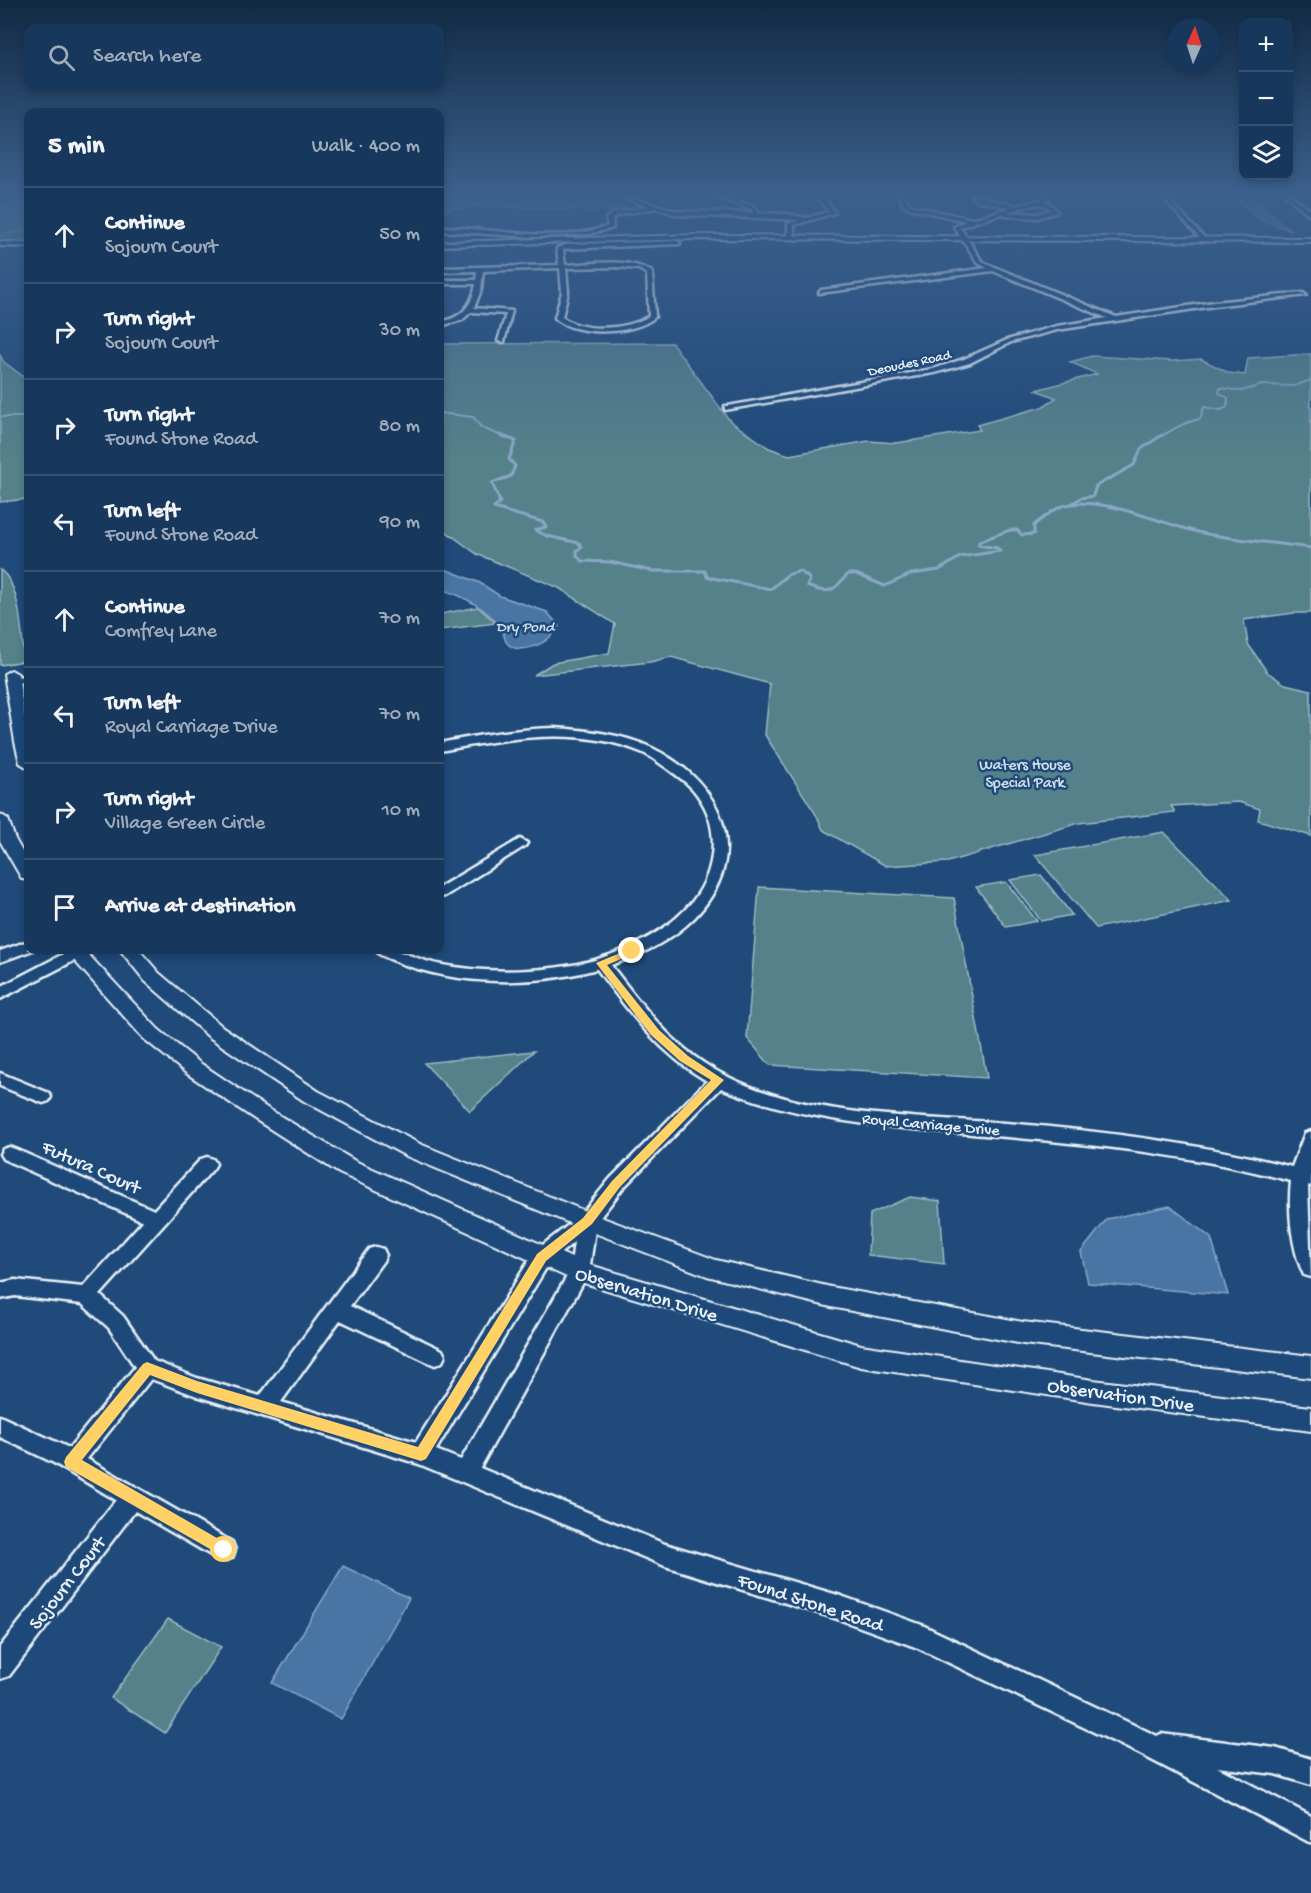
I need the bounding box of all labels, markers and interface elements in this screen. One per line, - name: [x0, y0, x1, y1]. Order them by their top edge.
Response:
- north arrow: [1167, 18, 1221, 72]
- map controls: [1239, 18, 1293, 180]
- button: +: [1239, 18, 1293, 72]
- search box: [24, 24, 444, 90]
- icon: search: [45, 41, 78, 74]
- text: Search here: [93, 44, 201, 70]
- button: −: [1239, 72, 1293, 126]
- button: layers: [1239, 126, 1293, 180]
- text: 5 min: [48, 132, 104, 163]
- text: Walk · 400 m: [312, 136, 420, 159]
- text: Continue: [105, 211, 185, 237]
- icon: ahead: [48, 219, 81, 252]
- text: 50 m: [379, 224, 420, 247]
- text: Sojourn Court: [105, 237, 217, 260]
- text: Turn right: [105, 307, 193, 333]
- icon: right: [48, 315, 81, 348]
- text: 30 m: [379, 320, 420, 343]
- text: Sojourn Court: [105, 333, 217, 356]
- street label: Deoudes Road: [865, 347, 954, 382]
- text: Turn right: [105, 403, 193, 429]
- icon: right: [48, 411, 81, 444]
- text: 80 m: [379, 416, 420, 439]
- text: Found Stone Road: [105, 429, 257, 452]
- text: Turn left: [105, 499, 179, 525]
- icon: left: [48, 507, 81, 540]
- text: 90 m: [380, 512, 420, 535]
- text: Found Stone Road: [105, 525, 257, 548]
- text: Continue: [105, 595, 185, 621]
- icon: ahead: [48, 603, 81, 636]
- text: 70 m: [379, 608, 420, 631]
- water label: Dry Pond: [496, 619, 556, 637]
- text: Comfrey Lane: [105, 621, 217, 644]
- text: Turn left: [105, 691, 179, 717]
- icon: left: [48, 699, 81, 732]
- text: 70 m: [379, 704, 420, 727]
- text: Royal Carriage Drive: [105, 717, 278, 740]
- park label: Waters House Special Park: [979, 757, 1072, 794]
- text: Turn right: [105, 787, 193, 813]
- icon: right: [48, 795, 81, 828]
- text: 10 m: [382, 800, 420, 823]
- text: Village Green Circle: [105, 813, 265, 836]
- icon: arrive: [48, 891, 81, 924]
- text: Arrive at destination: [105, 894, 295, 920]
- route end: [618, 937, 644, 963]
- street label: Royal Carriage Drive: [861, 1111, 1001, 1142]
- street label: Futura Court: [37, 1137, 145, 1202]
- street label: Observation Drive: [572, 1264, 721, 1329]
- street label: Observation Drive: [1046, 1376, 1196, 1419]
- street label: Sojourn Court: [25, 1531, 114, 1636]
- route start: [210, 1536, 236, 1562]
- street label: Found Stone Road: [733, 1570, 888, 1639]

